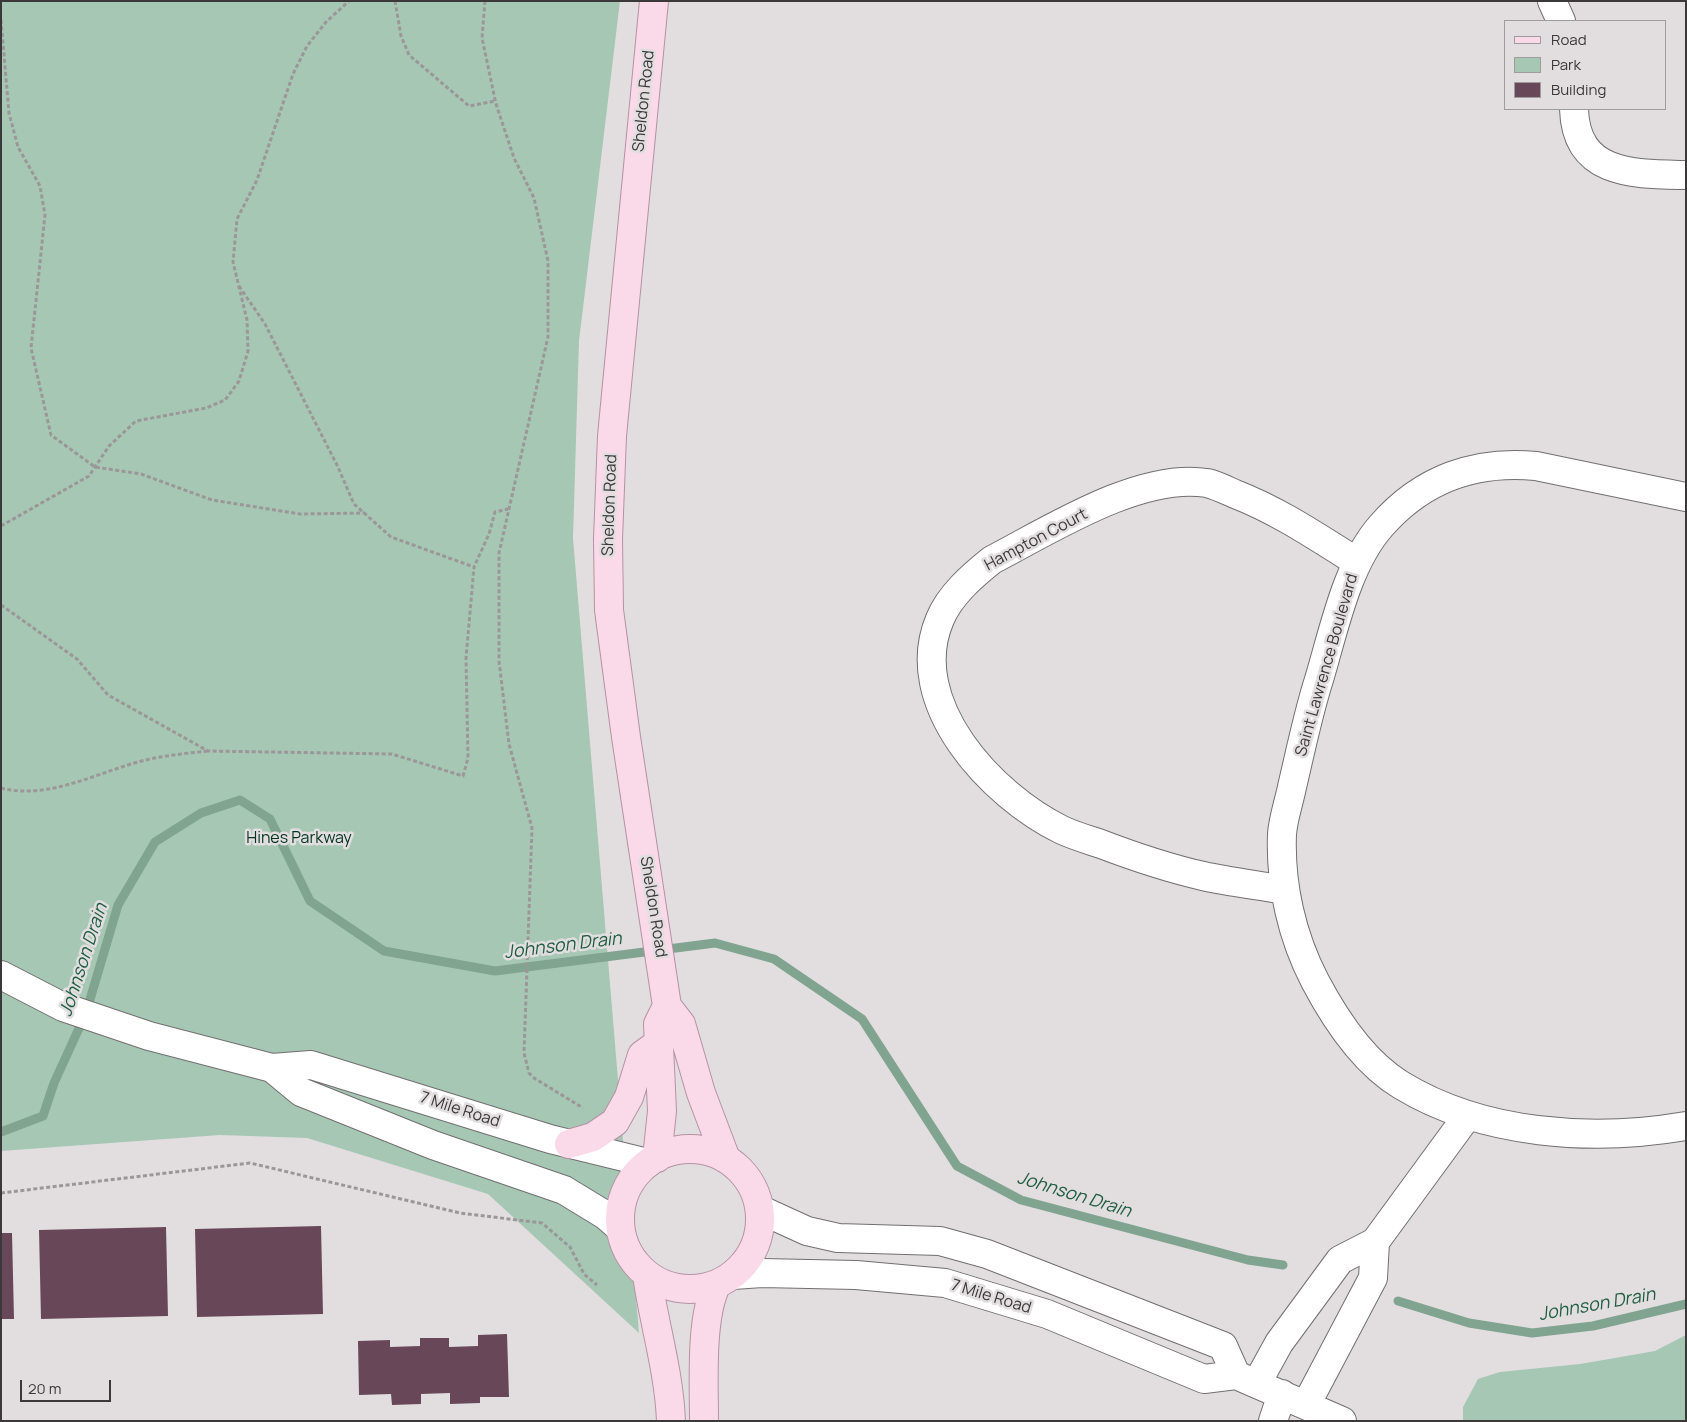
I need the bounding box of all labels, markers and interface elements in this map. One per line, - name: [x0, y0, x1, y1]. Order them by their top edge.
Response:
- legend: [1504, 20, 1667, 110]
- text: Road: [1551, 29, 1587, 50]
- street label: Sheldon Road: [629, 49, 659, 153]
- text: Park: [1551, 54, 1581, 75]
- text: Building: [1551, 79, 1606, 100]
- street label: Sheldon Road: [599, 454, 621, 556]
- street label: Hampton Court: [981, 505, 1091, 575]
- street label: Saint Lawrence Boulevard: [1292, 571, 1362, 759]
- park label: Hines Parkway: [246, 829, 352, 849]
- street label: Sheldon Road: [636, 855, 670, 959]
- water label: Johnson Drain: [56, 901, 112, 1019]
- water label: Johnson Drain: [503, 928, 623, 964]
- street label: 7 Mile Road: [418, 1088, 502, 1132]
- water label: Johnson Drain: [1014, 1167, 1134, 1223]
- street label: 7 Mile Road: [949, 1276, 1033, 1318]
- water label: Johnson Drain: [1537, 1284, 1657, 1326]
- scale bar: [22, 1370, 114, 1402]
- text: 20 m: [28, 1378, 61, 1399]

